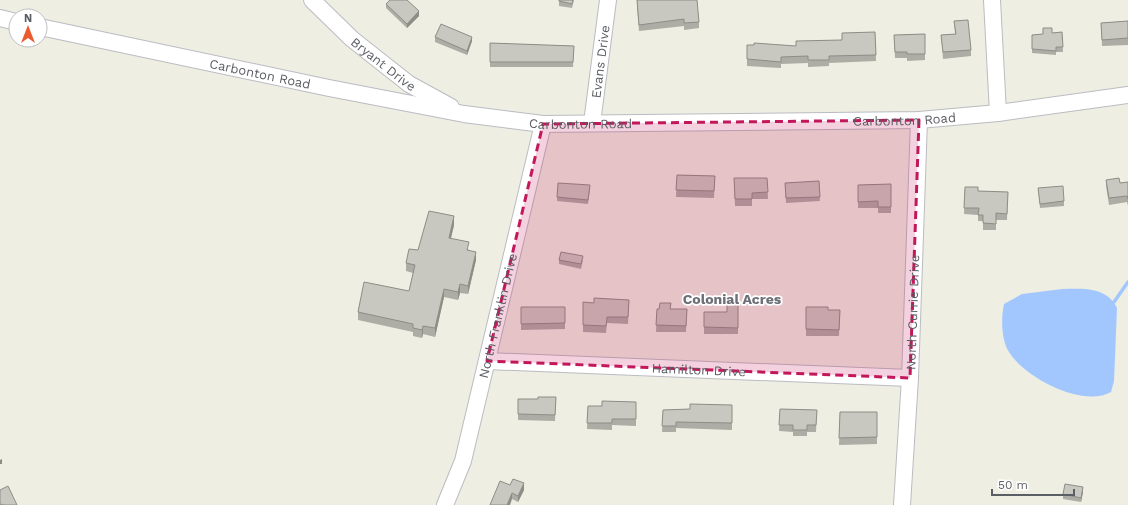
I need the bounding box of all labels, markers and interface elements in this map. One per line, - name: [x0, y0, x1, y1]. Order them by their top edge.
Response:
- north arrow: [8, 8, 48, 48]
- text: N: [24, 12, 32, 25]
- street label: Evans Drive: [588, 24, 613, 99]
- street label: Bryant Drive: [348, 34, 418, 94]
- street label: Carbonton Road: [208, 56, 312, 92]
- street label: Carbonton Road: [853, 110, 957, 129]
- street label: Carbonton Road: [528, 115, 632, 132]
- street label: North Franklin Drive: [476, 252, 520, 380]
- street label: North Currie Drive: [903, 254, 922, 370]
- district label: Colonial Acres: [683, 291, 782, 307]
- street label: Hamilton Drive: [651, 361, 746, 379]
- scale bar: [992, 471, 1074, 497]
- text: 50 m: [998, 478, 1028, 492]

